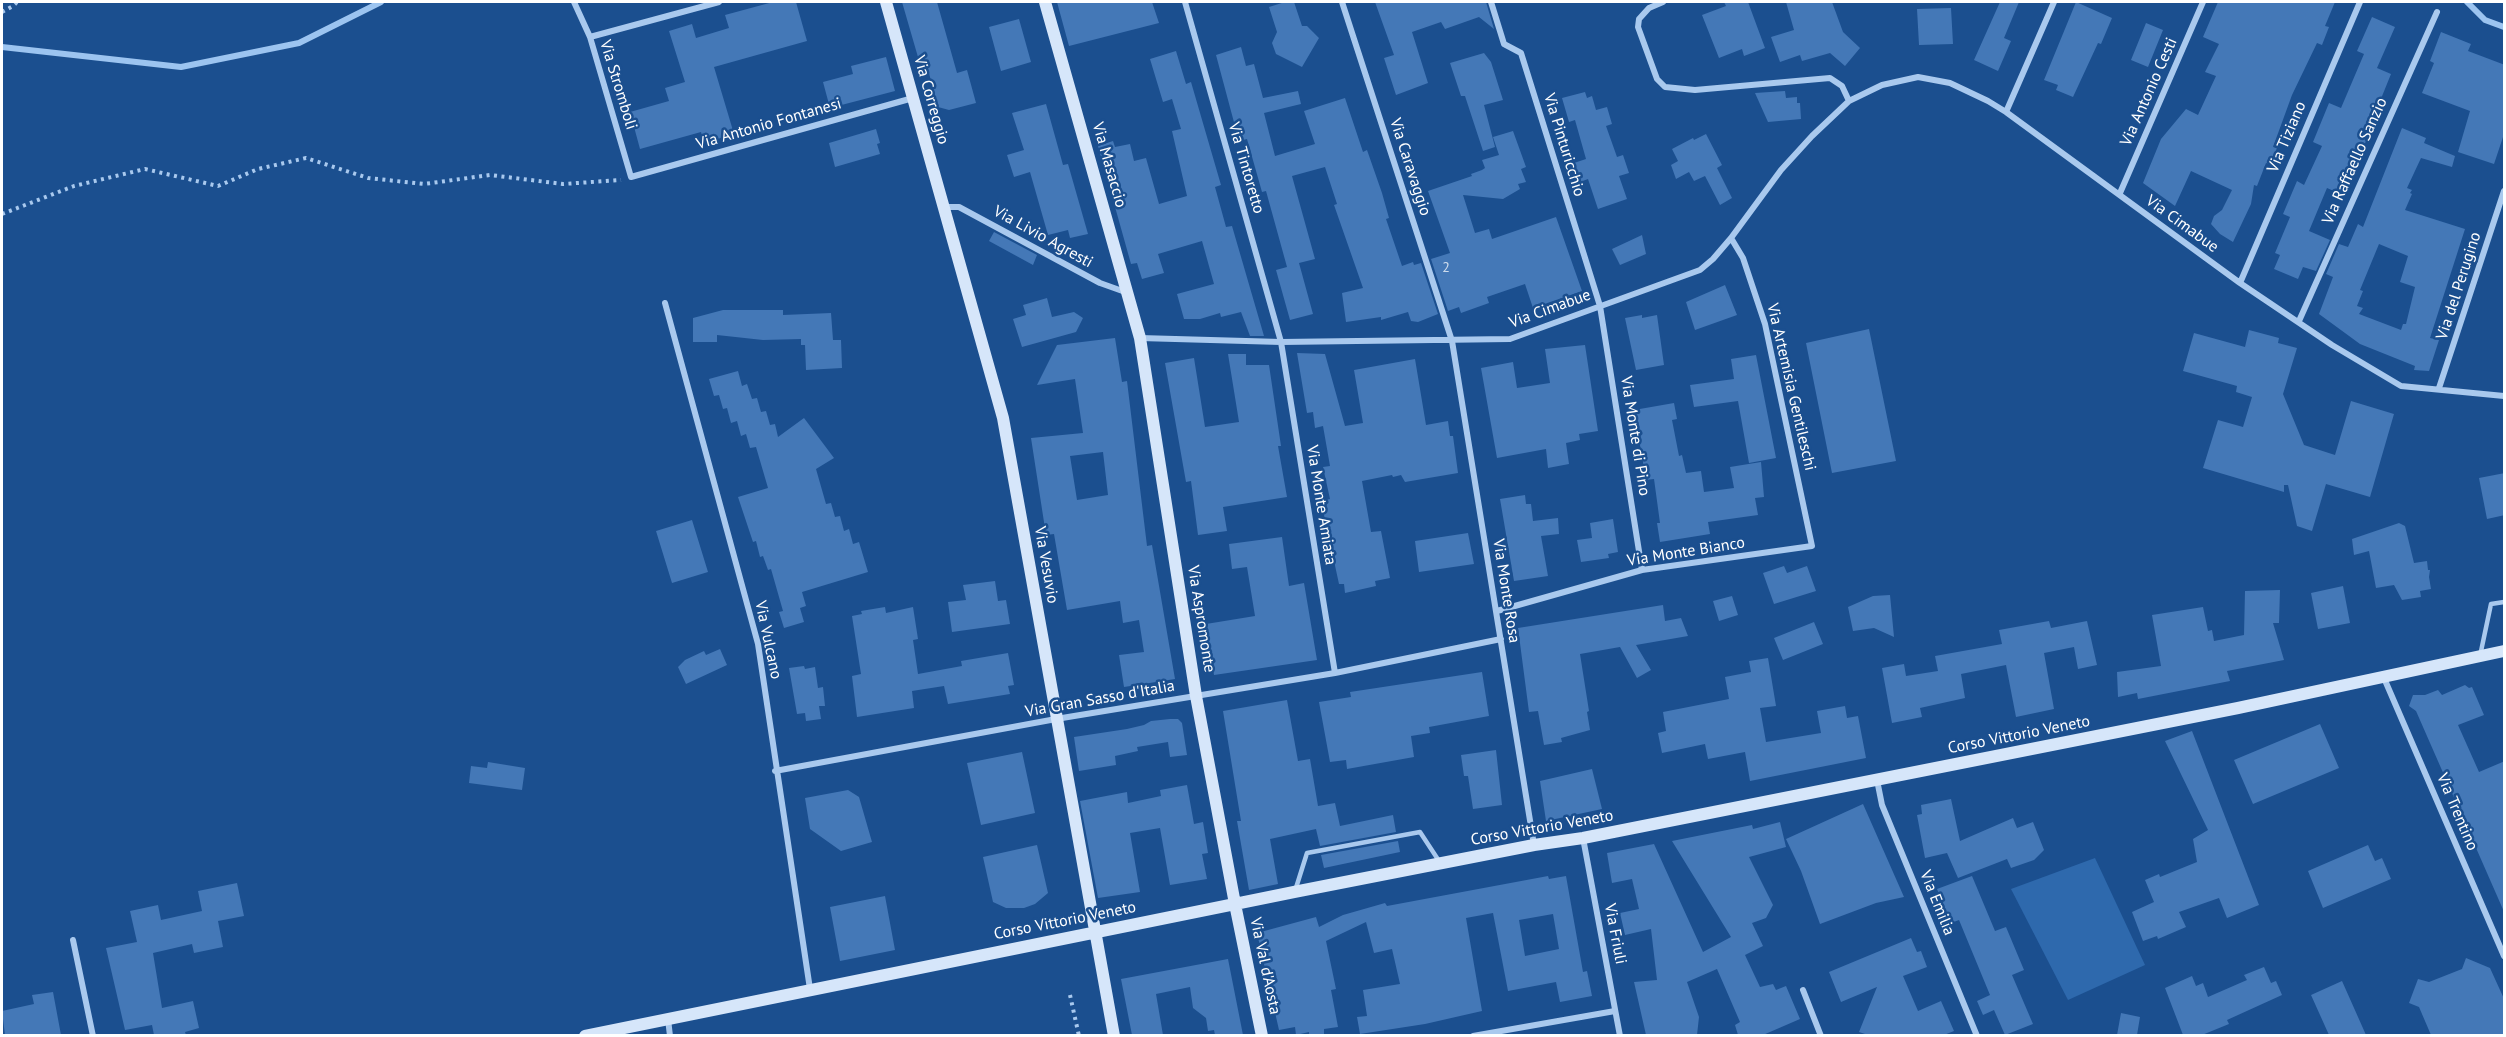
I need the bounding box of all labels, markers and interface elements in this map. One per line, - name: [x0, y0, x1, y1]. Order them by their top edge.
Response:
- street label: Via Antonio Cesti: [2117, 35, 2181, 149]
- street label: Via Stromboli: [595, 38, 641, 132]
- street label: Via Correggio: [909, 53, 953, 147]
- street label: Via Pinturicchio: [1539, 91, 1589, 199]
- street label: Via Antonio Fontanesi: [694, 94, 844, 154]
- street label: Via Raffaello Sanzio: [2318, 95, 2392, 227]
- street label: Via Tiziano: [2263, 99, 2311, 175]
- street label: Via Caravaggio: [1385, 116, 1435, 218]
- street label: Via Masaccio: [1088, 120, 1130, 210]
- street label: Via Tintoretto: [1224, 120, 1268, 216]
- street label: Via Cimabue: [2142, 191, 2222, 257]
- street label: Via Livio Agresti: [990, 202, 1096, 272]
- street label: Via del Perugino: [2433, 230, 2485, 342]
- house number: 2: [1442, 260, 1450, 276]
- street label: Via Cimabue: [1507, 285, 1593, 333]
- street label: Via Artemisia Gentileschi: [1762, 302, 1820, 472]
- street label: Via Monte di Pino: [1616, 375, 1654, 497]
- street label: Via Monte Amiata: [1302, 444, 1340, 566]
- street label: Via Vesuvio: [1030, 525, 1062, 605]
- street label: Via Monte Bianco: [1626, 533, 1746, 571]
- street label: Via Monte Rosa: [1488, 538, 1524, 644]
- street label: Via Aspromonte: [1183, 564, 1219, 674]
- street label: Via Vulcano: [750, 599, 786, 681]
- street label: Via Gran Sasso d'Italia: [1024, 676, 1176, 722]
- street label: Corso Vittorio Veneto: [1946, 712, 2092, 758]
- street label: Via Trentino: [2432, 770, 2482, 854]
- street label: Corso Vittorio Veneto: [1469, 806, 1615, 850]
- street label: Via Emilia: [1915, 868, 1959, 938]
- street label: Corso Vittorio Veneto: [992, 898, 1138, 944]
- street label: Via Friuli: [1600, 902, 1630, 966]
- street label: Via Val d'Aosta: [1245, 916, 1285, 1016]

